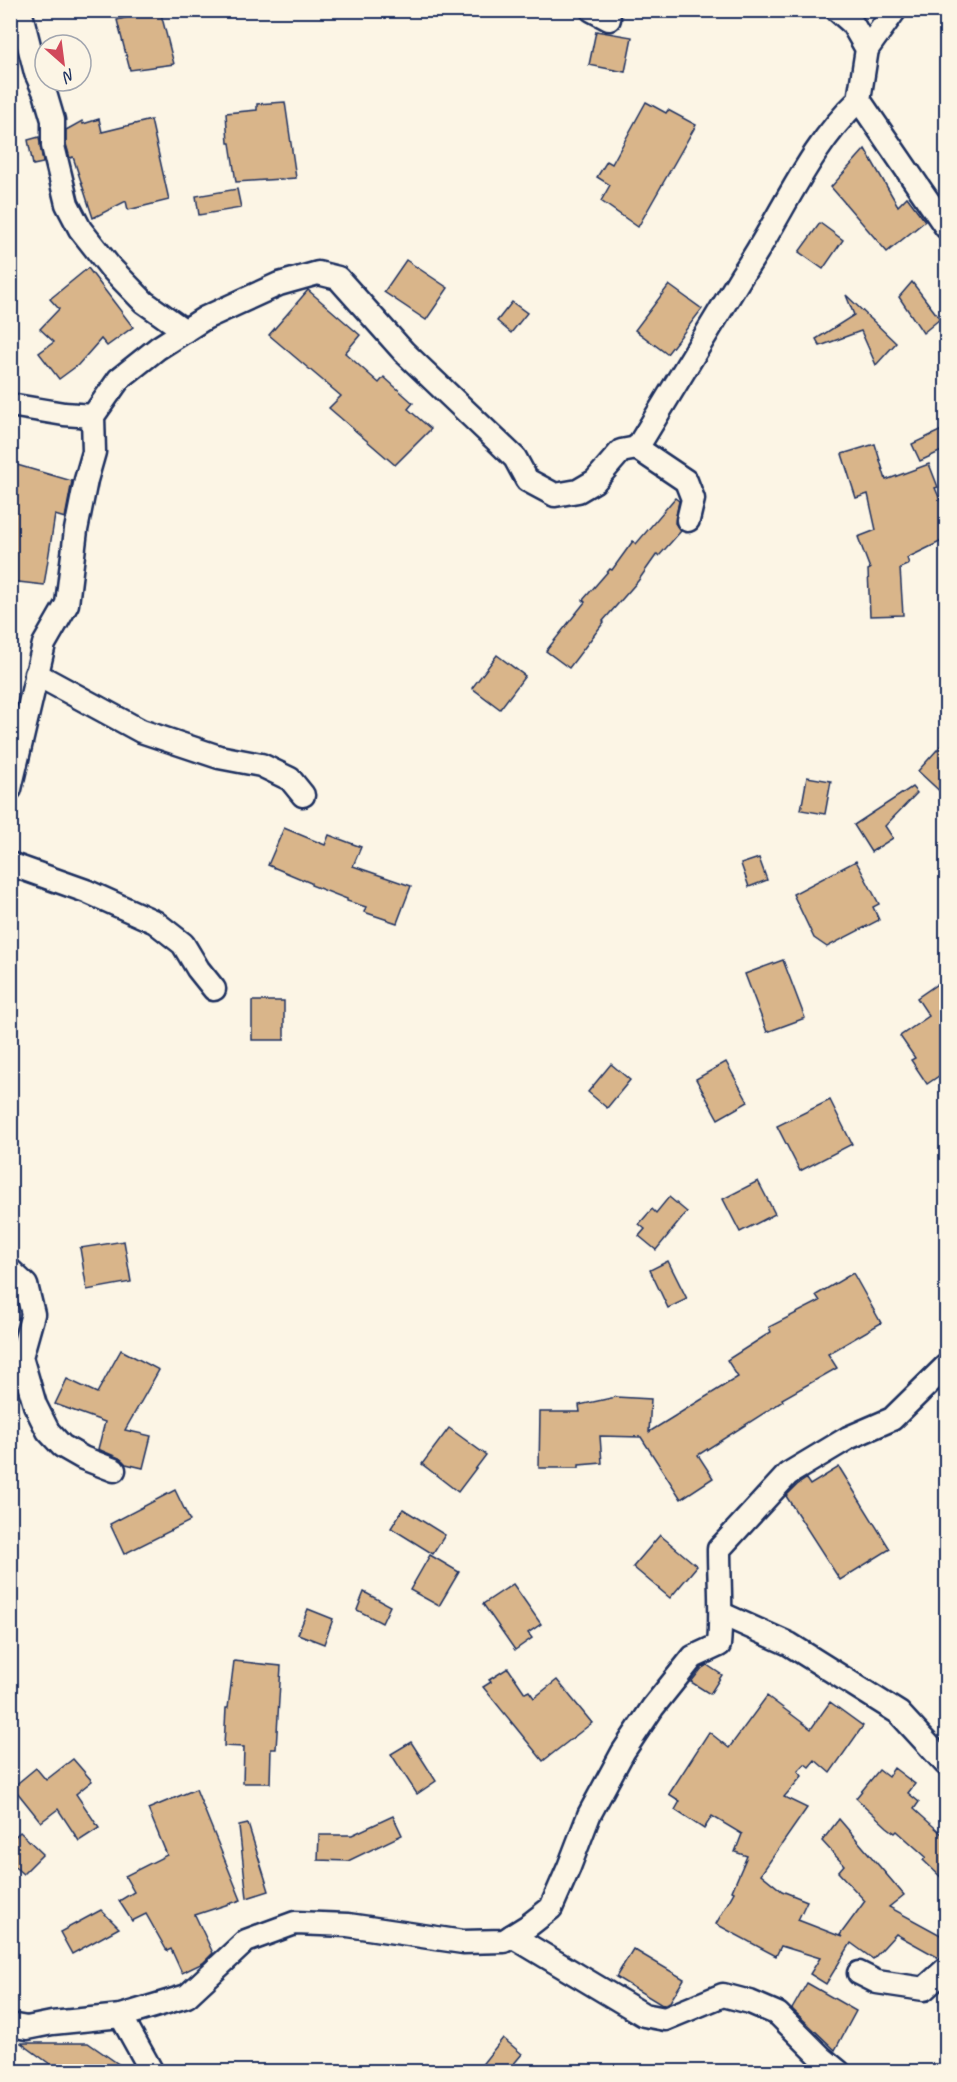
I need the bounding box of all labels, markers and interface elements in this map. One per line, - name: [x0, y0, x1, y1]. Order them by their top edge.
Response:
- north arrow: [33, 33, 93, 93]
- text: N: [58, 64, 79, 88]

